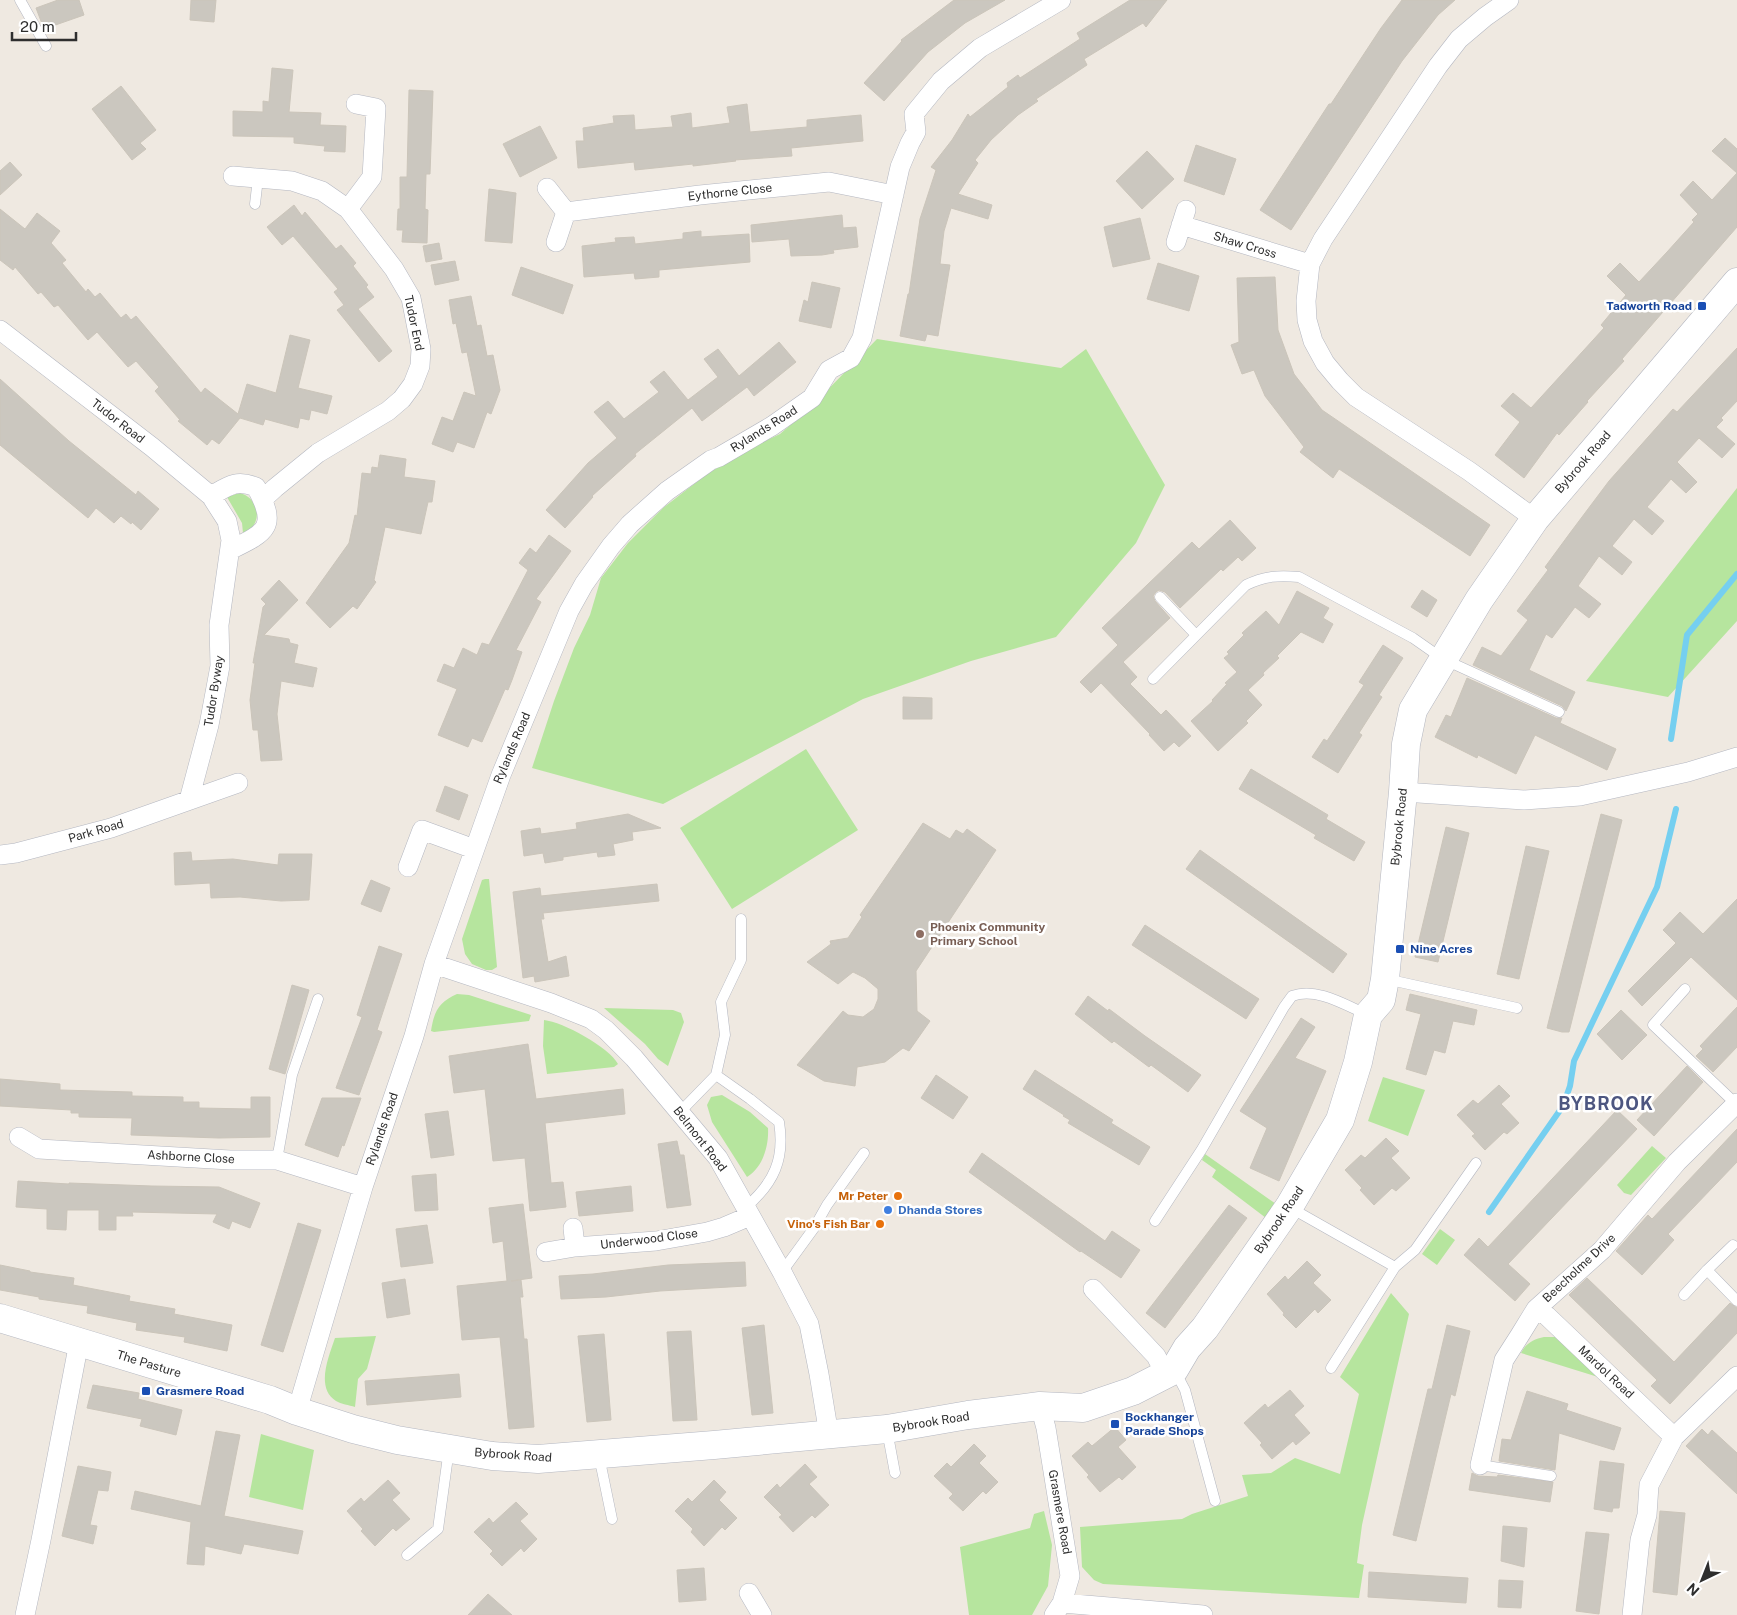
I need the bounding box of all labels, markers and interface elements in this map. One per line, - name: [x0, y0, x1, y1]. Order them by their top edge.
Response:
- scale bar: [12, 10, 76, 42]
- text: 20 m: [20, 18, 55, 35]
- street label: Eythorne Close: [687, 181, 773, 203]
- street label: Shaw Cross: [1212, 229, 1278, 261]
- street label: Tudor End: [401, 294, 427, 352]
- place label: Tadworth Road: [1606, 299, 1692, 313]
- marker: Tadworth Road: [1696, 300, 1708, 312]
- street label: Tudor Road: [89, 396, 147, 446]
- street label: Rylands Road: [728, 403, 800, 455]
- street label: Bybrook Road: [1552, 428, 1614, 496]
- street label: Tudor Byway: [201, 654, 227, 727]
- street label: Rylands Road: [491, 710, 533, 786]
- street label: Bybrook Road: [1388, 788, 1410, 866]
- street label: Park Road: [67, 816, 125, 846]
- place label: Phoenix Community Primary School: [930, 920, 1045, 948]
- marker: Phoenix Community Primary School: [914, 928, 926, 940]
- place label: Nine Acres: [1410, 942, 1473, 956]
- marker: Nine Acres: [1394, 943, 1406, 955]
- street label: Rylands Road: [363, 1091, 401, 1167]
- district label: BYBROOK: [1558, 1093, 1654, 1114]
- street label: Belmont Road: [670, 1104, 730, 1174]
- street label: Ashborne Close: [147, 1148, 235, 1166]
- street label: Bybrook Road: [1251, 1184, 1307, 1256]
- place label: Mr Peter: [838, 1189, 888, 1203]
- marker: Mr Peter: [892, 1190, 904, 1202]
- place label: Dhanda Stores: [898, 1203, 982, 1217]
- marker: Dhanda Stores: [882, 1204, 894, 1216]
- place label: Vino's Fish Bar: [787, 1217, 870, 1231]
- marker: Vino's Fish Bar: [874, 1218, 886, 1230]
- street label: Underwood Close: [599, 1226, 699, 1252]
- street label: Beecholme Drive: [1540, 1231, 1618, 1305]
- street label: Mardol Road: [1575, 1343, 1637, 1401]
- street label: The Pasture: [115, 1348, 183, 1381]
- place label: Grasmere Road: [156, 1384, 244, 1398]
- marker: Grasmere Road: [140, 1385, 152, 1397]
- street label: Bybrook Road: [891, 1409, 971, 1435]
- place label: Bockhanger Parade Shops: [1125, 1410, 1204, 1438]
- marker: Bockhanger Parade Shops: [1109, 1418, 1121, 1430]
- street label: Bybrook Road: [474, 1445, 552, 1465]
- street label: Grasmere Road: [1046, 1469, 1074, 1555]
- north arrow: [1677, 1555, 1727, 1605]
- text: N: [1684, 1580, 1703, 1599]

